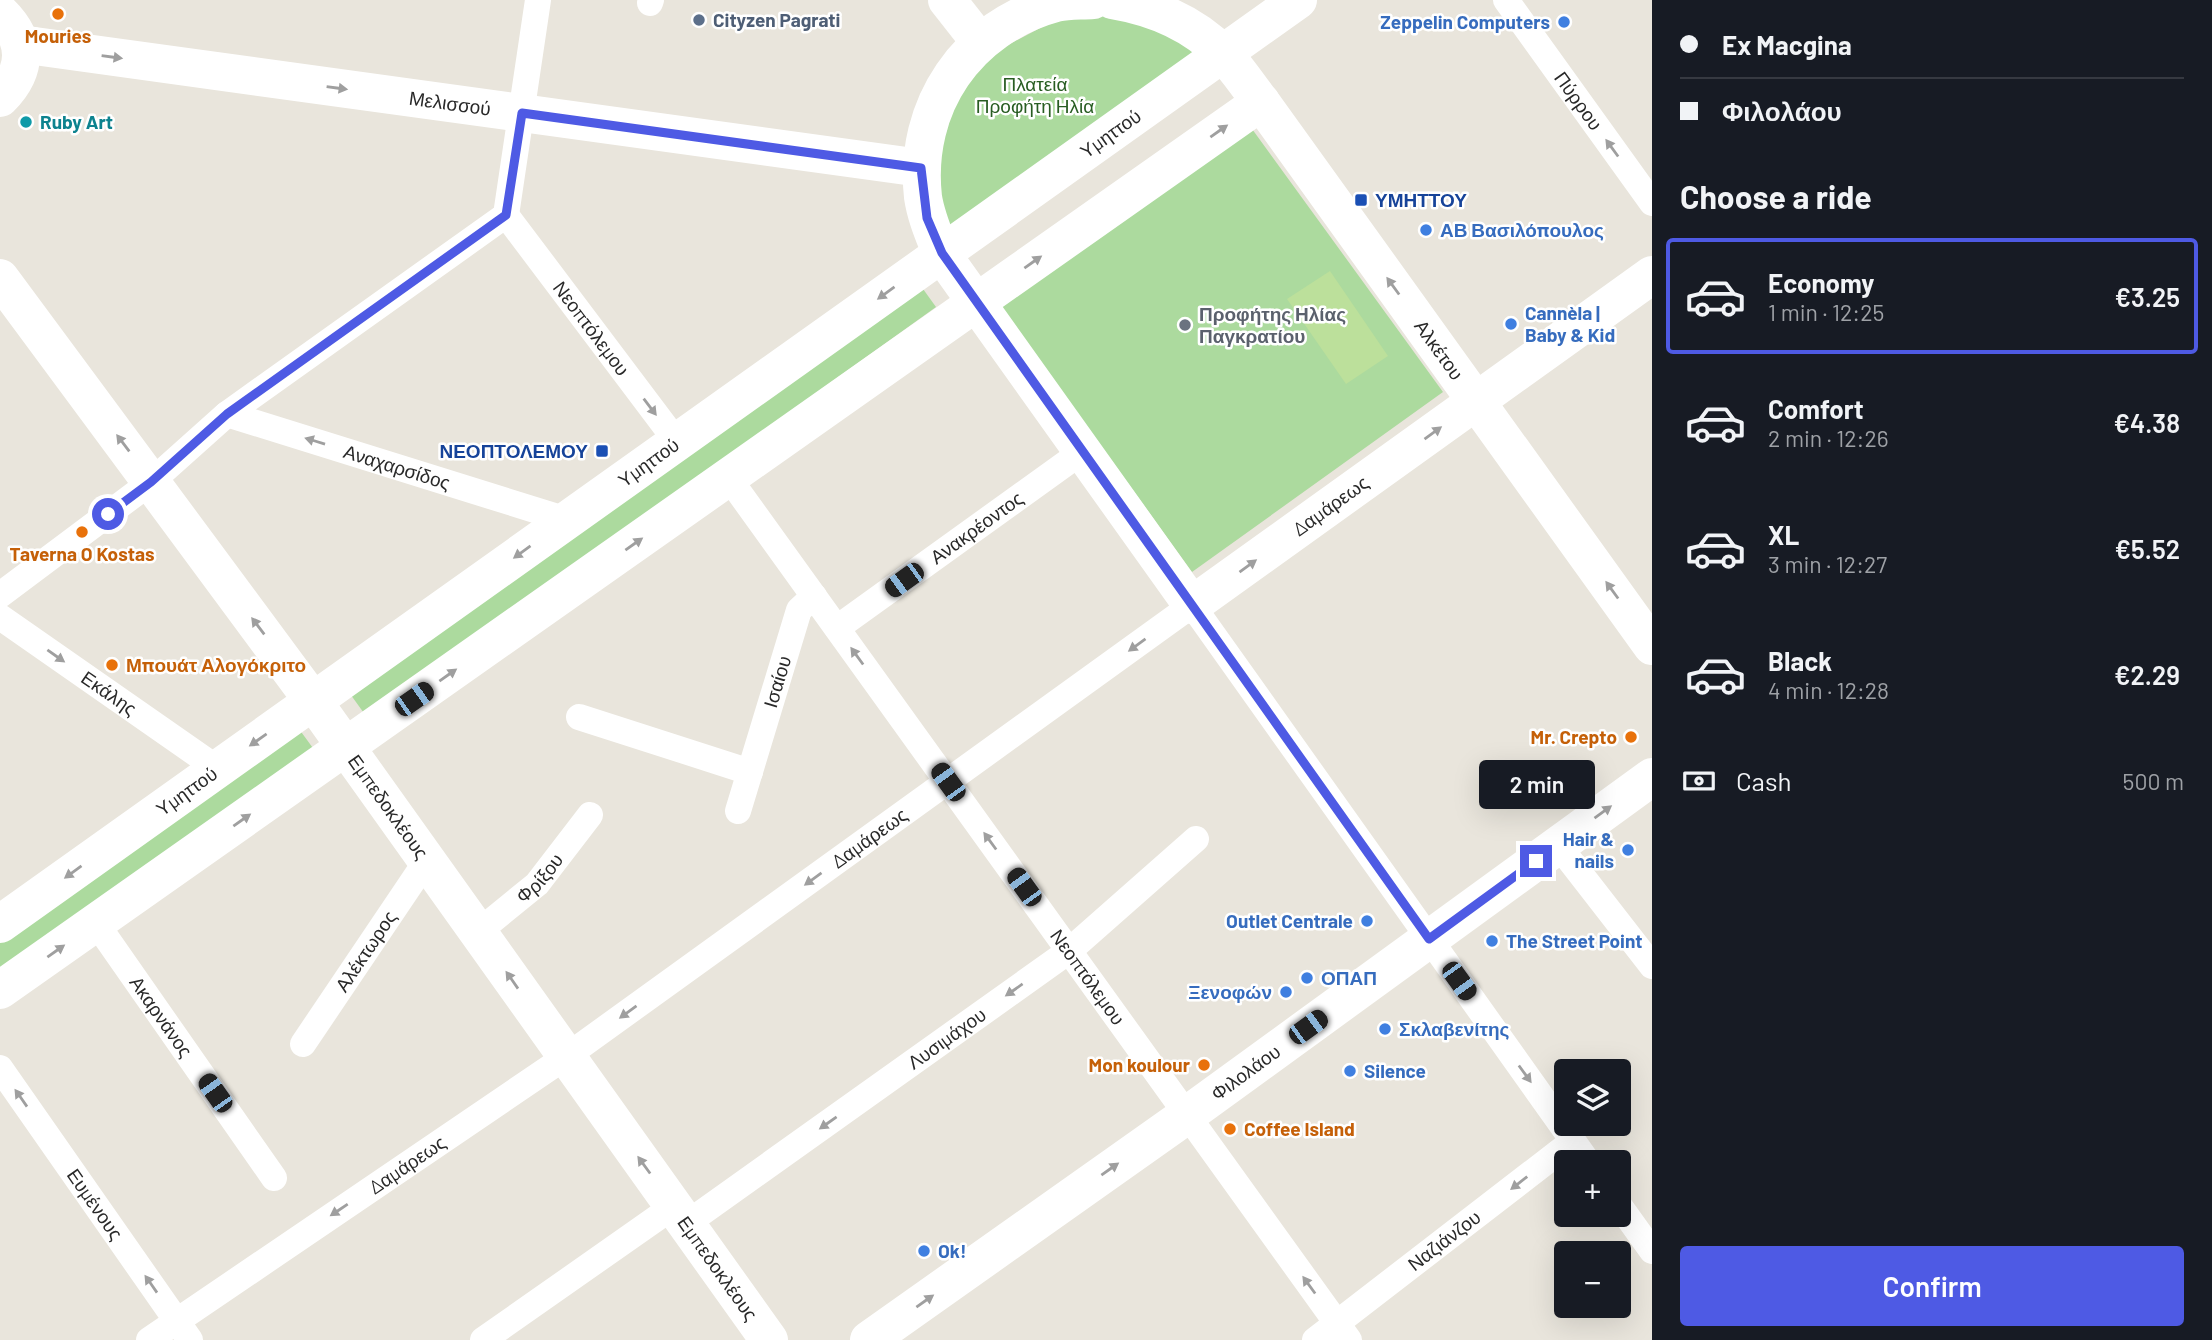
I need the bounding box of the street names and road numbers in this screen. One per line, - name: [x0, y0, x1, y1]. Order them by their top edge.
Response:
- street label: Πύρρου: [1550, 67, 1608, 134]
- street label: Μελισσού: [408, 86, 492, 120]
- street label: Υμηττού: [1075, 104, 1145, 163]
- street label: Νεοπτόλεμου: [549, 276, 635, 380]
- street label: Αλκέτου: [1410, 315, 1469, 384]
- street label: Υμηττού: [613, 432, 683, 491]
- street label: Αναχαρσίδος: [341, 439, 453, 494]
- street label: Δαμάρεως: [1288, 470, 1373, 540]
- street label: Ανακρέοντος: [925, 486, 1027, 568]
- street label: Ισαίου: [758, 653, 795, 710]
- street label: Εκάλης: [77, 665, 141, 720]
- street label: Εμπεδοκλέους: [344, 750, 434, 863]
- street label: Υμηττού: [151, 761, 221, 820]
- street label: Δαμάρεως: [827, 803, 911, 873]
- street label: Φρίξου: [511, 849, 567, 907]
- street label: Αλέκτωρος: [330, 906, 401, 996]
- street label: Νεοπτόλεμου: [1046, 924, 1130, 1029]
- street label: Ακαρνάνος: [125, 971, 198, 1061]
- street label: Λυσιμάχου: [903, 1002, 990, 1074]
- street label: Φιλολάου: [1206, 1039, 1284, 1105]
- street label: Δαμάρεως: [364, 1130, 450, 1198]
- street label: Ευμένους: [63, 1164, 128, 1244]
- street label: Ναζιάνζου: [1403, 1205, 1485, 1275]
- street label: Εμπεδοκλέους: [673, 1211, 763, 1324]

